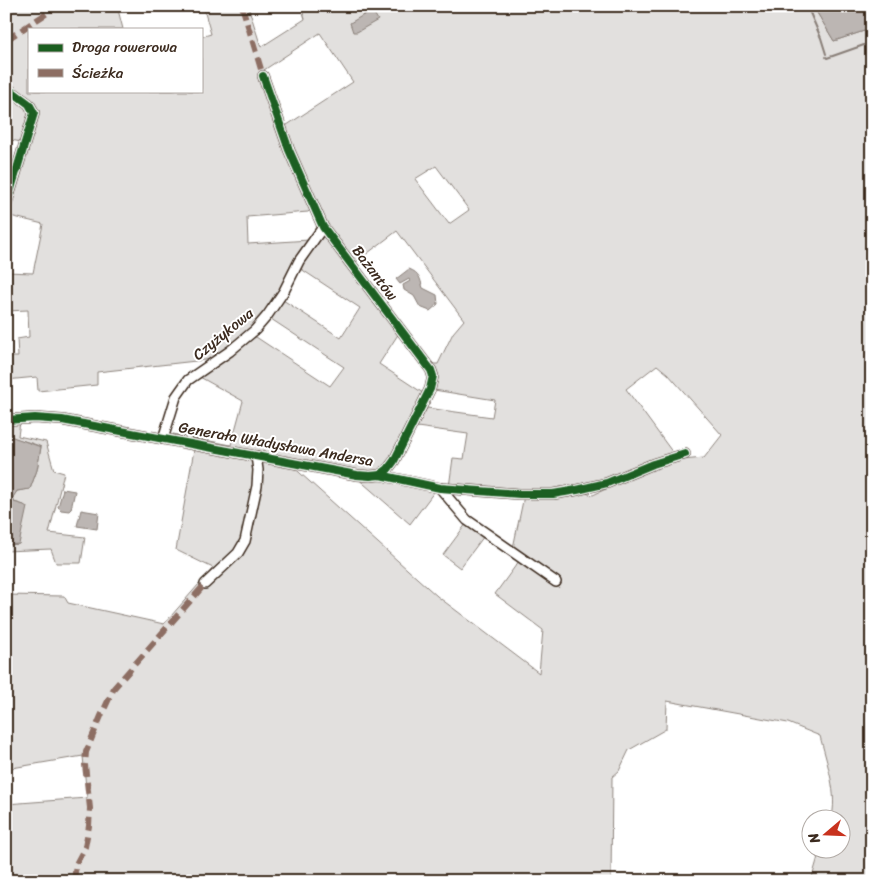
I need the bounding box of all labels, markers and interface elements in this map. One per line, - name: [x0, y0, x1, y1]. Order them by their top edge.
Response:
- legend: [28, 28, 202, 92]
- text: Droga rowerowa: [72, 34, 178, 60]
- text: Ścieżka: [72, 60, 124, 86]
- street label: Bażantów: [345, 240, 405, 307]
- street label: Czyżykowa: [187, 301, 260, 367]
- street label: Generała Władysława Andersa: [177, 414, 376, 474]
- north arrow: [800, 810, 850, 860]
- text: N: [801, 829, 828, 848]

